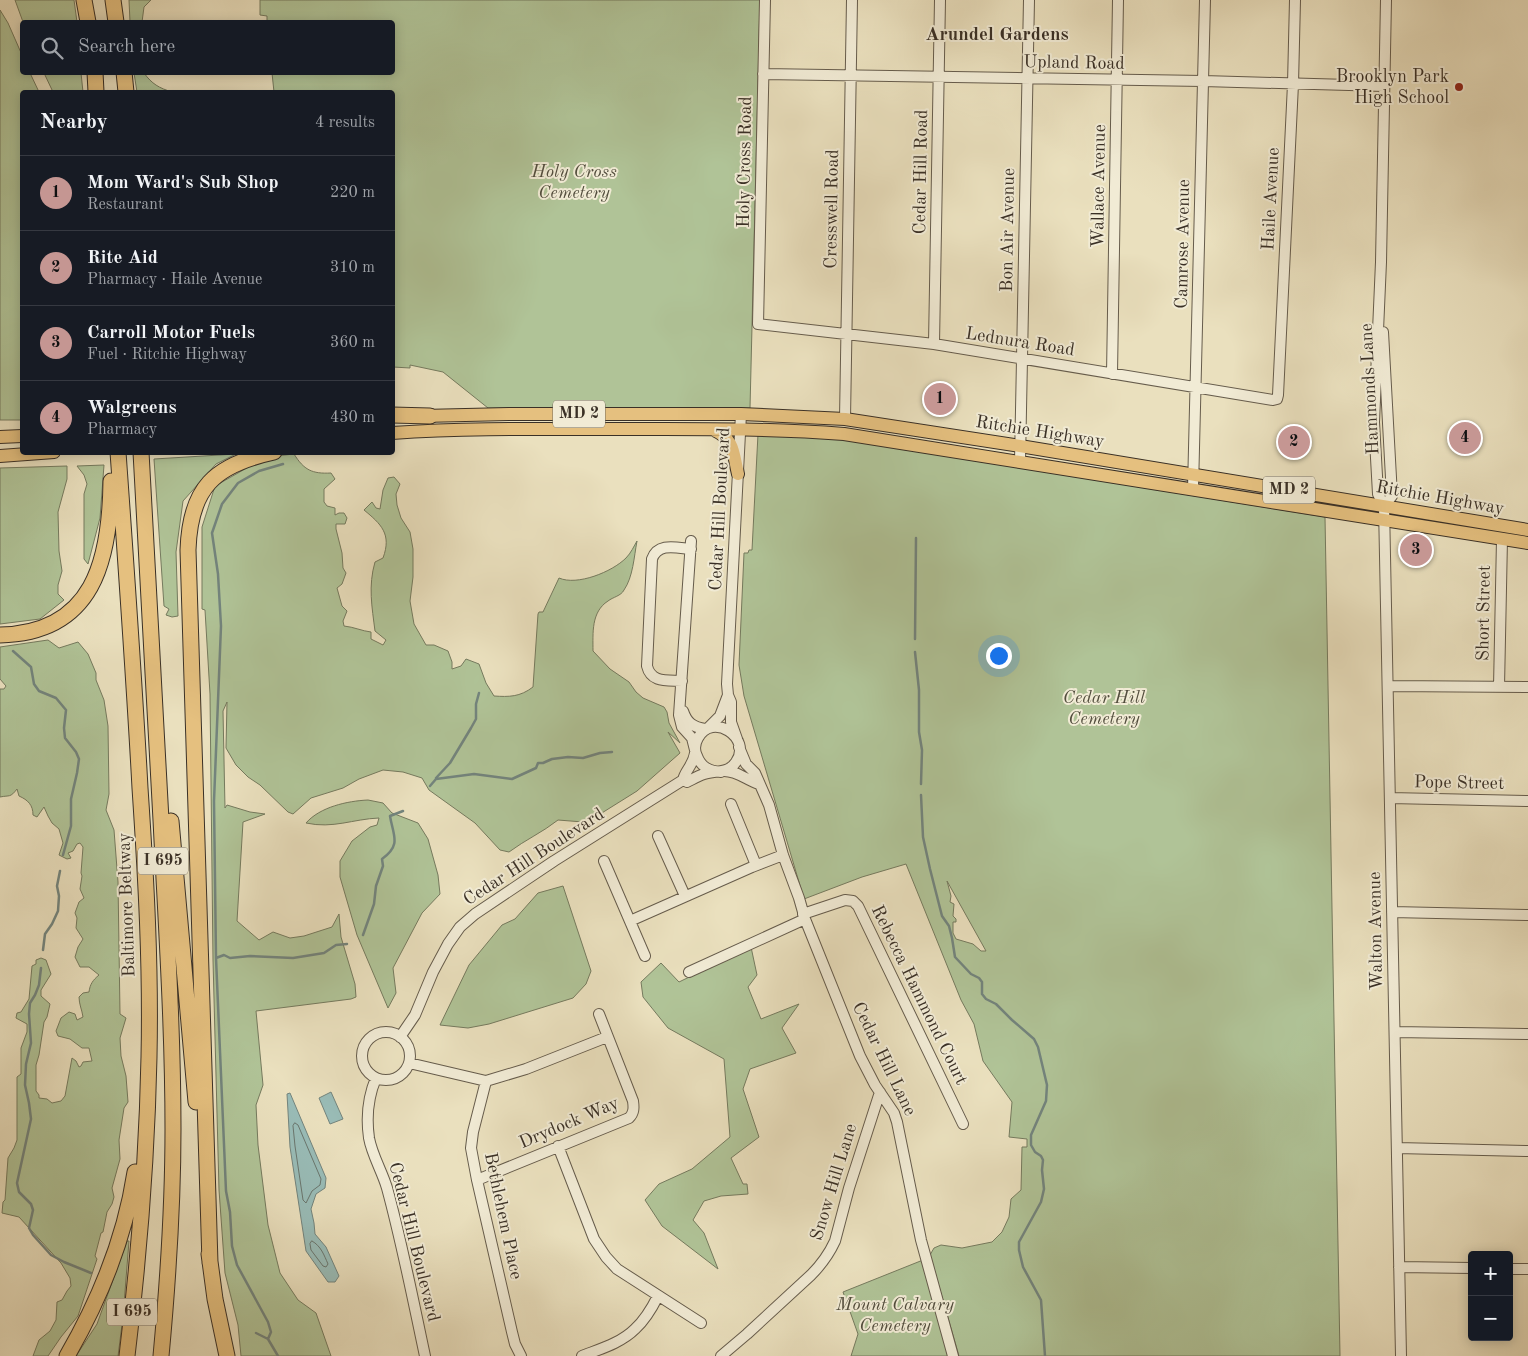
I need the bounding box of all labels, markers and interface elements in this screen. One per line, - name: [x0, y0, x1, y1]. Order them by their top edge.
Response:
- search box: [20, 20, 395, 75]
- district label: Arundel Gardens: [925, 26, 1069, 45]
- icon: search: [38, 34, 66, 62]
- text: Search here: [78, 38, 175, 57]
- street label: Upland Road: [1023, 53, 1125, 73]
- place label: Brooklyn Park High School: [1336, 68, 1449, 107]
- marker: Brooklyn Park High School: [1453, 81, 1465, 93]
- street label: Holy Cross Road: [735, 96, 755, 228]
- street label: Cedar Hill Road: [911, 109, 931, 235]
- text: Nearby: [40, 112, 108, 133]
- text: 4 results: [315, 115, 375, 131]
- street label: Wallace Avenue: [1089, 124, 1109, 248]
- street label: Haile Avenue: [1259, 147, 1283, 251]
- street label: Cresswell Road: [822, 149, 842, 269]
- park label: Holy Cross Cemetery: [530, 163, 617, 202]
- street label: Bon Air Avenue: [998, 168, 1018, 292]
- text: Mom Ward's Sub Shop: [87, 174, 279, 193]
- street label: Camrose Avenue: [1173, 179, 1193, 309]
- text: 1: [51, 185, 61, 201]
- text: 220 m: [330, 185, 375, 201]
- text: Restaurant: [87, 197, 164, 213]
- text: Rite Aid: [87, 249, 158, 268]
- text: 2: [51, 260, 61, 276]
- text: 310 m: [330, 260, 375, 276]
- text: Pharmacy · Haile Avenue: [87, 272, 262, 288]
- street label: Hammonds Lane: [1358, 323, 1382, 455]
- text: Carroll Motor Fuels: [87, 324, 255, 343]
- street label: Lednura Road: [964, 324, 1076, 360]
- text: 3: [51, 335, 61, 351]
- text: 360 m: [330, 335, 375, 351]
- text: Fuel · Ritchie Highway: [87, 347, 247, 363]
- pin: 1: [924, 380, 956, 418]
- text: Walgreens: [87, 399, 177, 418]
- road number: MD 2: [553, 400, 605, 428]
- text: 4: [51, 410, 61, 426]
- text: 430 m: [330, 410, 375, 426]
- street label: Ritchie Highway: [974, 413, 1106, 451]
- pin: 4: [1449, 419, 1481, 457]
- text: Pharmacy: [87, 422, 157, 438]
- pin: 2: [1278, 423, 1310, 461]
- street label: Cedar Hill Boulevard: [707, 427, 733, 591]
- road number: MD 2: [1263, 476, 1315, 504]
- street label: Ritchie Highway: [1374, 478, 1506, 518]
- pin: 3: [1400, 531, 1432, 569]
- street label: Short Street: [1474, 565, 1494, 661]
- your location: [986, 643, 1012, 669]
- park label: Cedar Hill Cemetery: [1063, 689, 1146, 728]
- street label: Pope Street: [1414, 773, 1504, 793]
- street label: Cedar Hill Boulevard: [460, 805, 608, 909]
- street label: Baltimore Beltway: [115, 832, 139, 978]
- road number: I 695: [138, 848, 188, 874]
- street label: Walton Avenue: [1366, 872, 1386, 990]
- street label: Rebecca Hammond Court: [868, 902, 970, 1088]
- street label: Cedar Hill Lane: [849, 999, 919, 1119]
- street label: Drydock Way: [516, 1094, 622, 1152]
- street label: Snow Hill Lane: [808, 1121, 860, 1243]
- street label: Bethlehem Place: [481, 1151, 525, 1281]
- street label: Cedar Hill Boulevard: [385, 1160, 443, 1324]
- map controls: [1468, 1251, 1513, 1341]
- button: +: [1468, 1251, 1513, 1296]
- park label: Mount Calvary Cemetery: [835, 1296, 955, 1335]
- button: −: [1468, 1296, 1513, 1341]
- road number: I 695: [107, 1298, 157, 1325]

